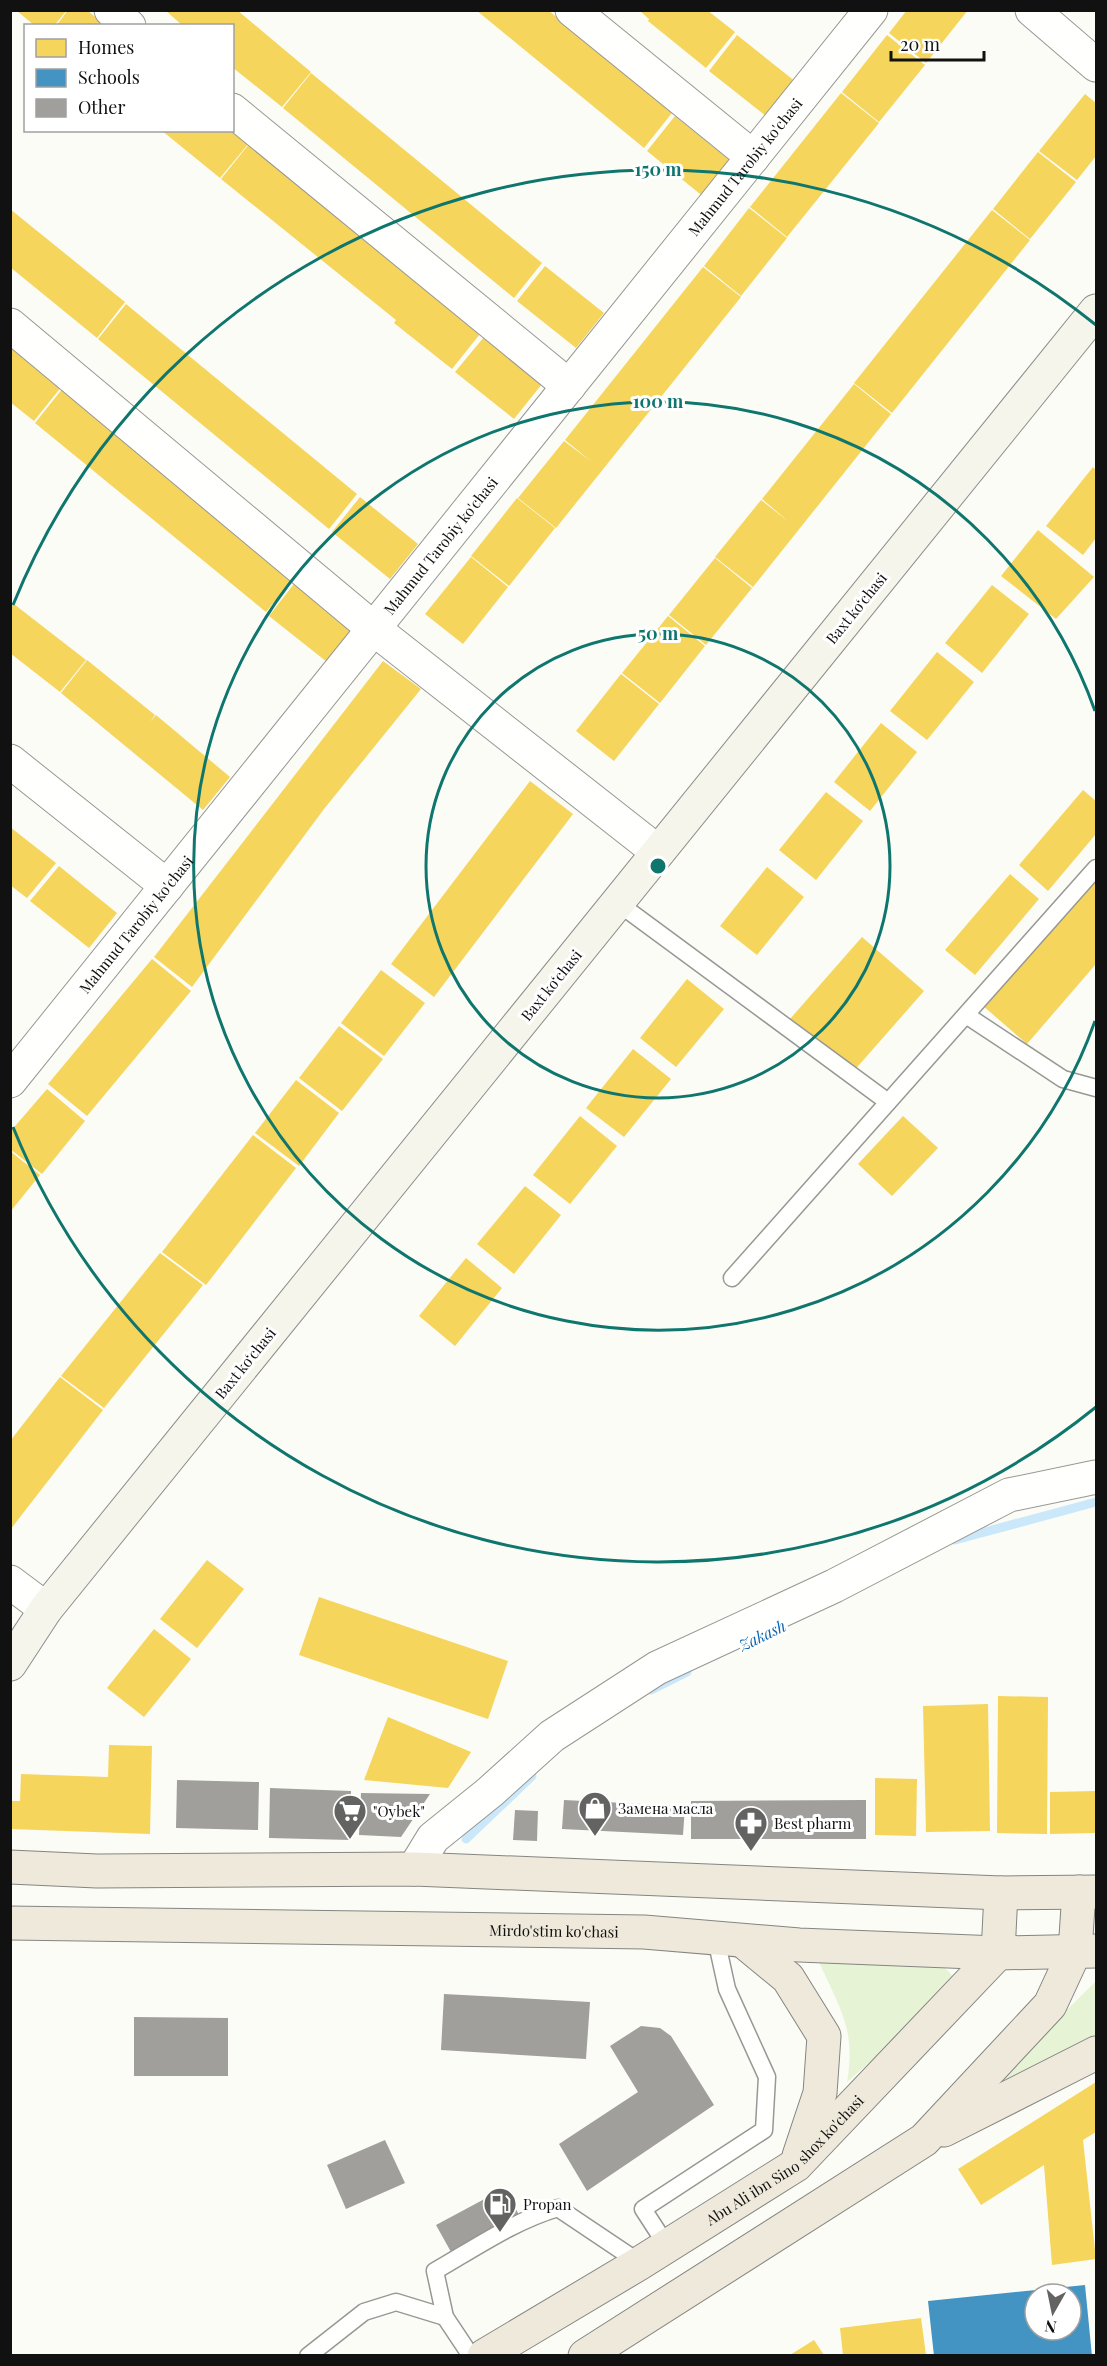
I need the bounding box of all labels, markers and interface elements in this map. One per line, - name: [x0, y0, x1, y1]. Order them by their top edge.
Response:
- legend: [24, 24, 234, 132]
- scale bar: [891, 24, 984, 62]
- text: 20 m: [900, 32, 940, 56]
- text: Homes: [78, 35, 134, 59]
- text: Schools: [78, 65, 140, 89]
- street label: Mahmud Tarobiy ko'chasi: [684, 93, 807, 240]
- text: Other: [78, 95, 125, 119]
- text: 150 m: [634, 157, 682, 181]
- text: 100 m: [633, 389, 684, 413]
- street label: Mahmud Tarobiy ko'chasi: [379, 472, 502, 619]
- street label: Baxt koʻchasi: [821, 568, 891, 648]
- text: 50 m: [638, 621, 679, 645]
- street label: Mahmud Tarobiy ko'chasi: [75, 851, 198, 997]
- centre of rings: [648, 856, 668, 876]
- street label: Baxt koʻchasi: [516, 945, 586, 1025]
- street label: Baxt koʻchasi: [210, 1323, 280, 1403]
- water label: Zakash: [734, 1615, 789, 1656]
- shop icon: Замена масла: [577, 1790, 613, 1837]
- supermarket icon: "Oybek": [332, 1793, 368, 1840]
- place label: Замена масла: [618, 1798, 714, 1818]
- place label: "Oybek": [373, 1801, 425, 1821]
- pharmacy icon: Best pharm: [733, 1805, 769, 1852]
- place label: Best pharm: [774, 1813, 852, 1833]
- street label: Mirdo'stim ko'chasi: [489, 1920, 619, 1942]
- street label: Abu Ali ibn Sino shox ko'chasi: [701, 2090, 868, 2230]
- fuel station icon: Propan: [482, 2186, 518, 2233]
- place label: Propan: [523, 2194, 572, 2214]
- north arrow: [1023, 2282, 1083, 2342]
- text: N: [1043, 2316, 1058, 2339]

